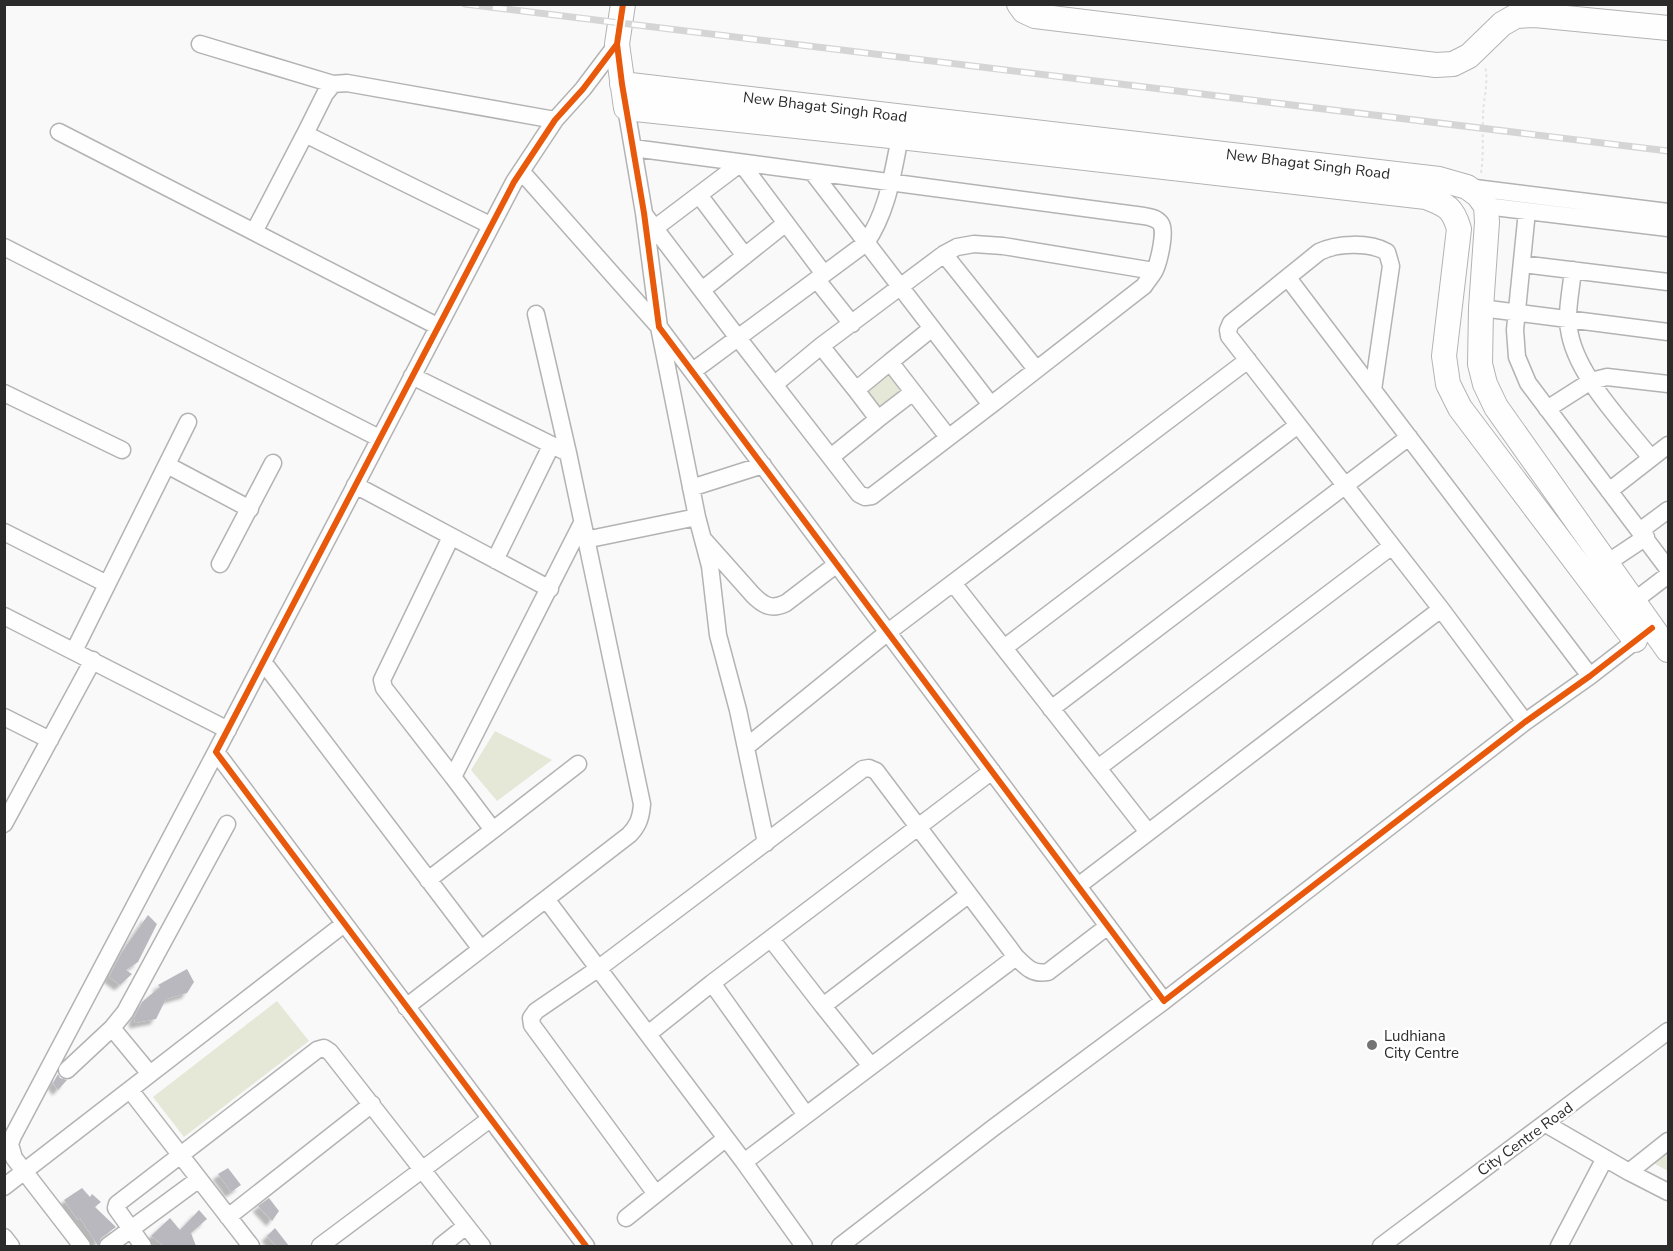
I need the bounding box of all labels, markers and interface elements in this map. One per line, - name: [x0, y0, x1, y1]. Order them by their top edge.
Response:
- street label: New Bhagat Singh Road: [742, 87, 908, 127]
- street label: New Bhagat Singh Road: [1225, 144, 1391, 184]
- place label: Ludhiana City Centre: [1384, 1026, 1459, 1063]
- marker: Ludhiana City Centre: [1365, 1038, 1379, 1052]
- street label: City Centre Road: [1473, 1097, 1577, 1181]

